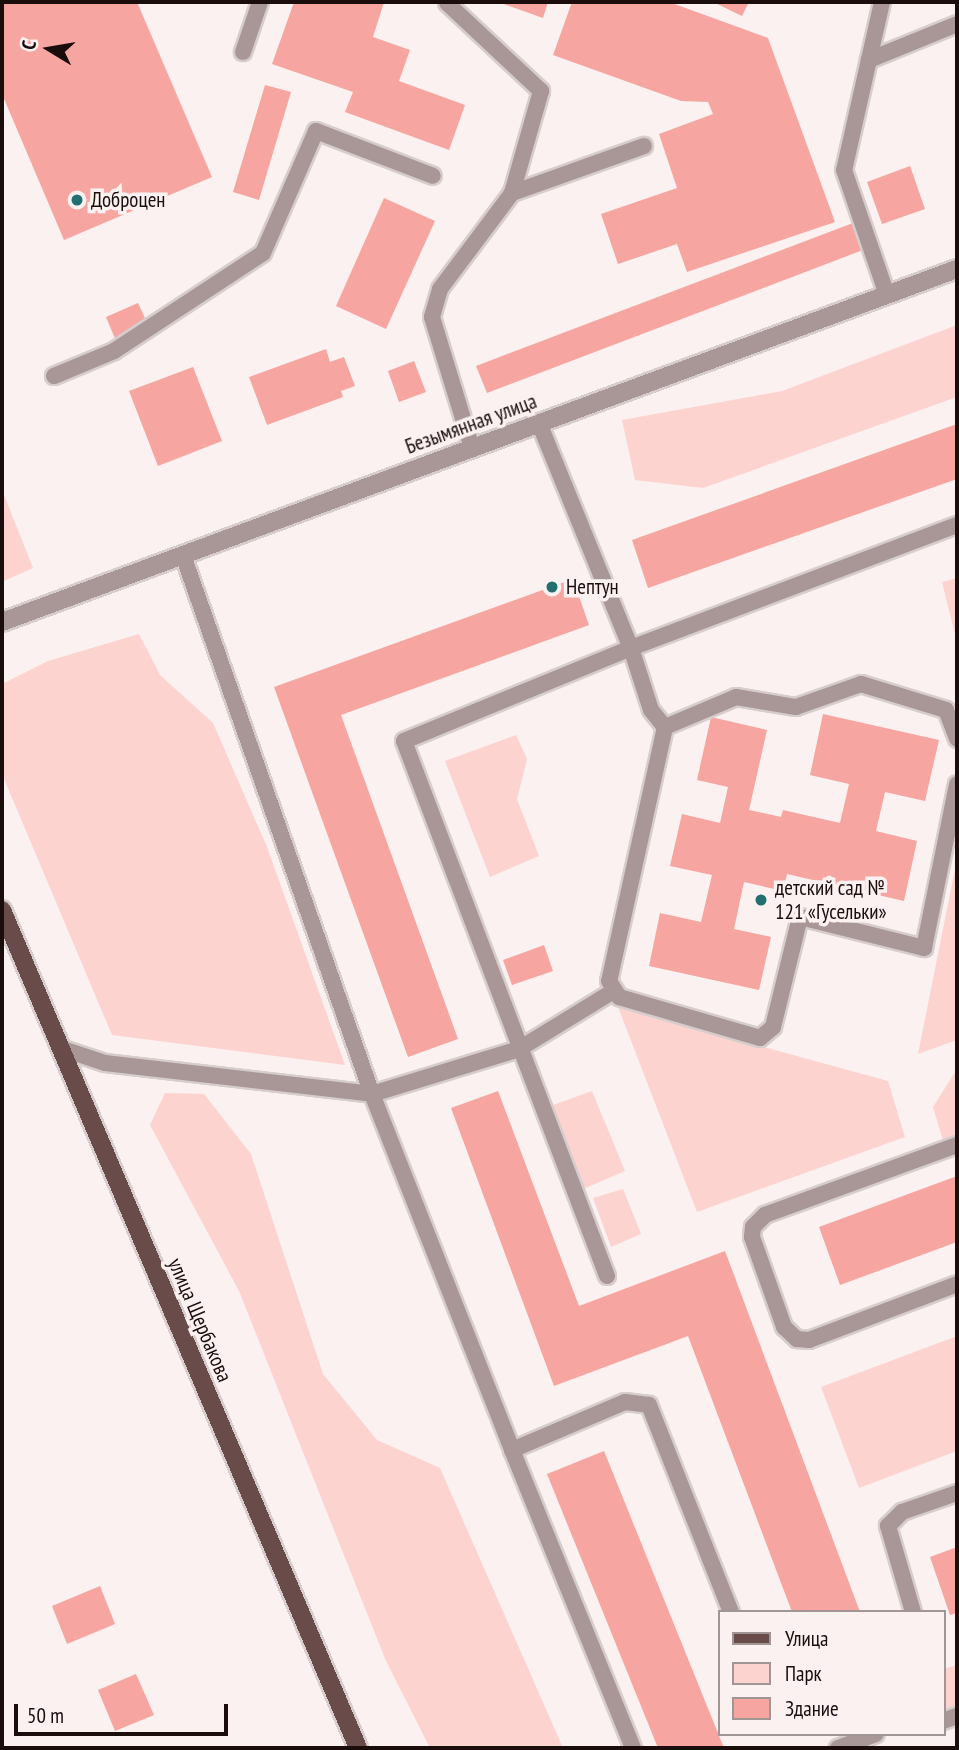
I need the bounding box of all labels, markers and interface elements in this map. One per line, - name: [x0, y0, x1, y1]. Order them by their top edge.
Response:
- north arrow: [14, 14, 84, 84]
- text: С: [16, 38, 41, 52]
- place label: Доброцен: [91, 187, 165, 213]
- marker: Доброцен: [69, 192, 85, 208]
- street label: Безымянная улица: [402, 389, 540, 459]
- place label: Нептун: [566, 574, 619, 600]
- marker: Нептун: [544, 579, 560, 595]
- place label: детский сад № 121 «Гусельки»: [775, 875, 887, 925]
- marker: детский сад № 121 «Гусельки»: [753, 892, 769, 908]
- street label: улица Щербакова: [163, 1254, 237, 1386]
- legend: [718, 1610, 945, 1736]
- text: Улица: [785, 1625, 828, 1652]
- text: Парк: [785, 1660, 822, 1687]
- scale bar: [18, 1690, 231, 1734]
- text: Здание: [785, 1695, 839, 1722]
- text: 50 m: [27, 1702, 64, 1729]

